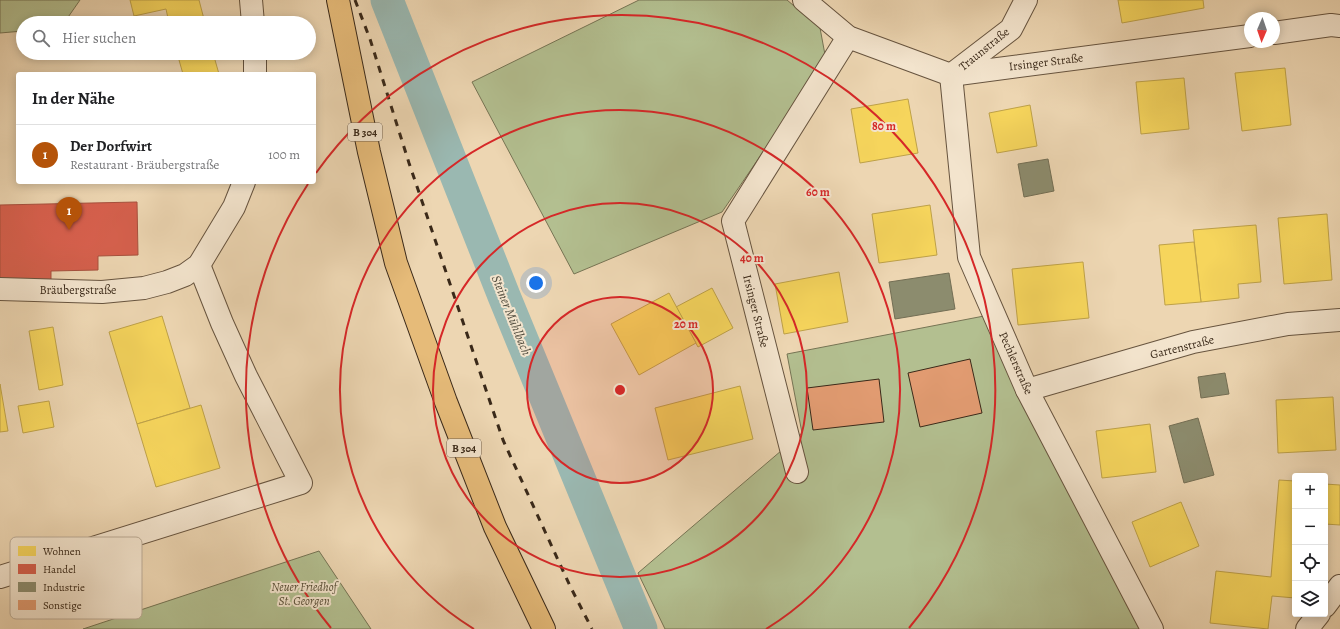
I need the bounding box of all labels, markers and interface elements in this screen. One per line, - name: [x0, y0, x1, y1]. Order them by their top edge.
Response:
- north arrow: [1244, 12, 1280, 48]
- search box: [16, 16, 316, 60]
- street label: Traunstraße: [955, 24, 1013, 74]
- icon: search: [30, 27, 52, 49]
- text: Hier suchen: [62, 28, 136, 48]
- street label: Irsinger Straße: [1008, 50, 1084, 74]
- text: In der Nähe: [32, 87, 115, 110]
- text: 80 m: [872, 118, 896, 134]
- road number: B 304: [348, 123, 382, 141]
- text: Der Dorfwirt: [70, 136, 152, 156]
- text: 1: [43, 146, 47, 163]
- text: 100 m: [268, 146, 300, 163]
- text: Restaurant · Bräubergstraße: [70, 156, 219, 173]
- text: 60 m: [806, 184, 830, 200]
- pin: 1: [56, 197, 82, 230]
- text: 40 m: [740, 250, 764, 266]
- water label: Steiner Mühlbach: [488, 273, 535, 358]
- your location: [526, 273, 546, 293]
- street label: Irsinger Straße: [739, 273, 773, 349]
- street label: Bräubergstraße: [39, 282, 117, 298]
- text: 20 m: [674, 316, 698, 332]
- street label: Pechlerstraße: [995, 329, 1037, 397]
- street label: Gartenstraße: [1148, 331, 1216, 363]
- centre of rings: [613, 383, 627, 397]
- road number: B 304: [447, 439, 481, 457]
- map controls: [1292, 473, 1328, 617]
- button: +: [1292, 473, 1328, 509]
- button: −: [1292, 509, 1328, 545]
- legend: [10, 537, 142, 619]
- text: Wohnen: [42, 544, 81, 559]
- button: locate: [1292, 545, 1328, 581]
- text: Handel: [43, 562, 76, 577]
- park label: Neuer Friedhof St. Georgen: [271, 579, 340, 609]
- text: Industrie: [43, 580, 85, 595]
- button: layers: [1292, 581, 1328, 617]
- text: Sonstige: [43, 598, 82, 613]

